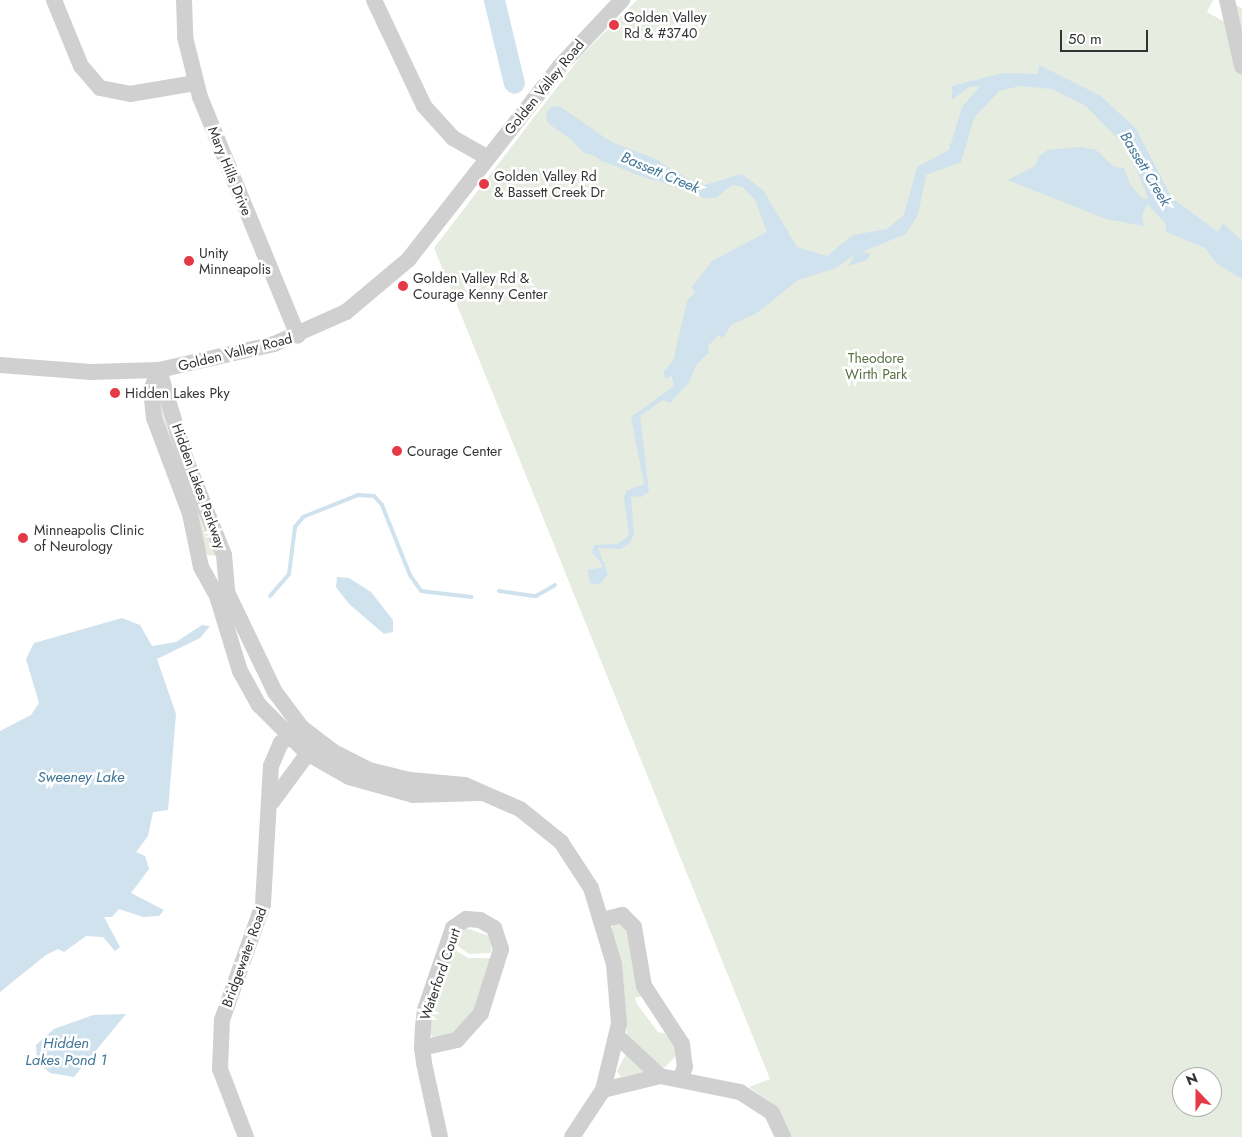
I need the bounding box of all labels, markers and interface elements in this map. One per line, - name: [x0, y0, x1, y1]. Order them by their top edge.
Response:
- place label: Golden Valley Rd & #3740: [624, 9, 707, 41]
- marker: Golden Valley Rd & #3740: [608, 19, 620, 31]
- scale bar: [1062, 20, 1150, 52]
- text: 50 m: [1068, 28, 1102, 50]
- street label: Golden Valley Road: [501, 36, 587, 138]
- street label: Mary Hills Drive: [204, 124, 256, 218]
- water label: Bassett Creek: [1116, 129, 1174, 209]
- water label: Bassett Creek: [618, 148, 702, 198]
- place label: Golden Valley Rd & Bassett Creek Dr: [494, 168, 605, 200]
- marker: Golden Valley Rd & Bassett Creek Dr: [478, 178, 490, 190]
- place label: Unity Minneapolis: [199, 245, 271, 278]
- marker: Unity Minneapolis: [183, 255, 195, 267]
- place label: Golden Valley Rd & Courage Kenny Center: [413, 270, 548, 302]
- marker: Golden Valley Rd & Courage Kenny Center: [397, 280, 409, 292]
- street label: Golden Valley Road: [176, 330, 294, 374]
- park label: Theodore Wirth Park: [845, 350, 907, 382]
- place label: Hidden Lakes Pky: [125, 385, 230, 401]
- marker: Hidden Lakes Pky: [109, 387, 121, 399]
- street label: Hidden Lakes Parkway: [169, 421, 229, 551]
- place label: Courage Center: [407, 443, 502, 459]
- marker: Courage Center: [391, 445, 403, 457]
- place label: Minneapolis Clinic of Neurology: [34, 522, 144, 554]
- marker: Minneapolis Clinic of Neurology: [16, 531, 30, 545]
- water label: Sweeney Lake: [37, 769, 125, 787]
- street label: Bridgewater Road: [218, 905, 270, 1009]
- street label: Waterford Court: [416, 926, 464, 1022]
- water label: Hidden Lakes Pond 1: [25, 1034, 107, 1069]
- north arrow: [1172, 1067, 1222, 1117]
- text: N: [1183, 1068, 1201, 1090]

